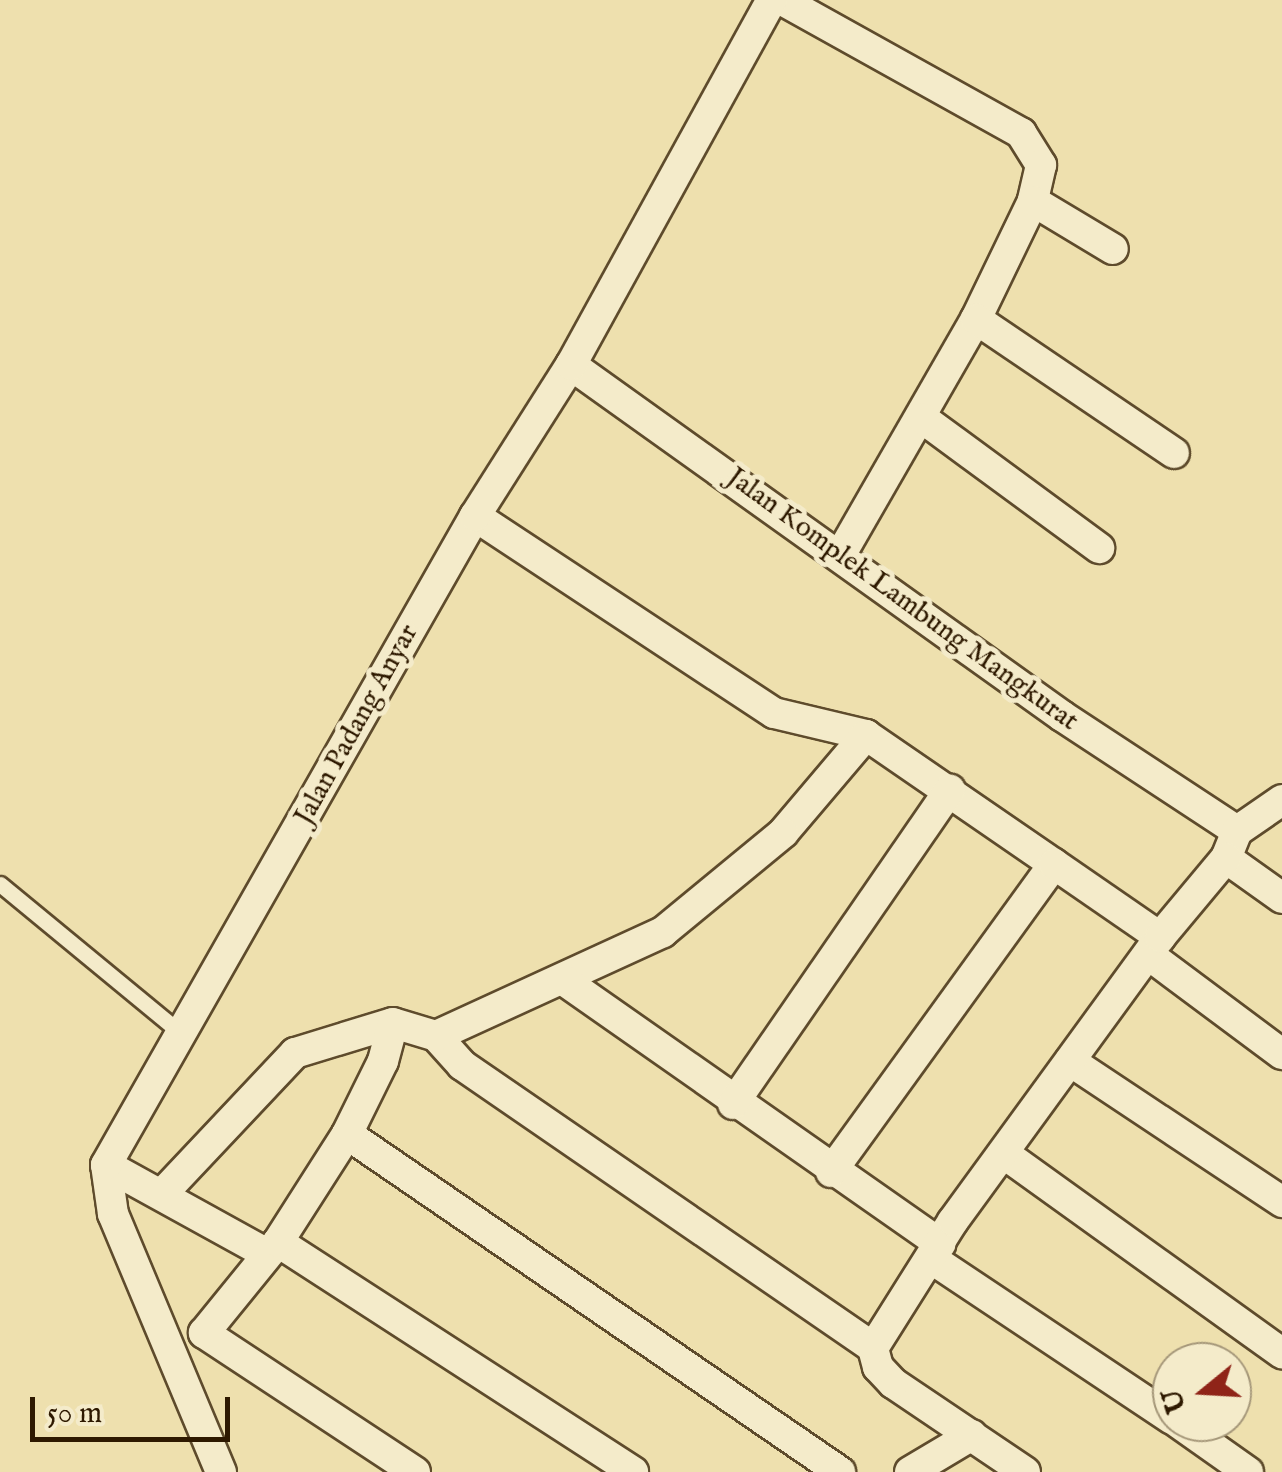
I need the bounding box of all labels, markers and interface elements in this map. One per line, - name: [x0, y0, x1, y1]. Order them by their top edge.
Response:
- street label: Jalan Komplek Lambung Mangkurat: [720, 461, 1084, 739]
- street label: Jalan Padang Anyar: [288, 619, 426, 831]
- north arrow: [1152, 1342, 1252, 1442]
- scale bar: [35, 1377, 235, 1439]
- text: U: [1155, 1384, 1195, 1417]
- text: 50 m: [47, 1395, 102, 1433]

